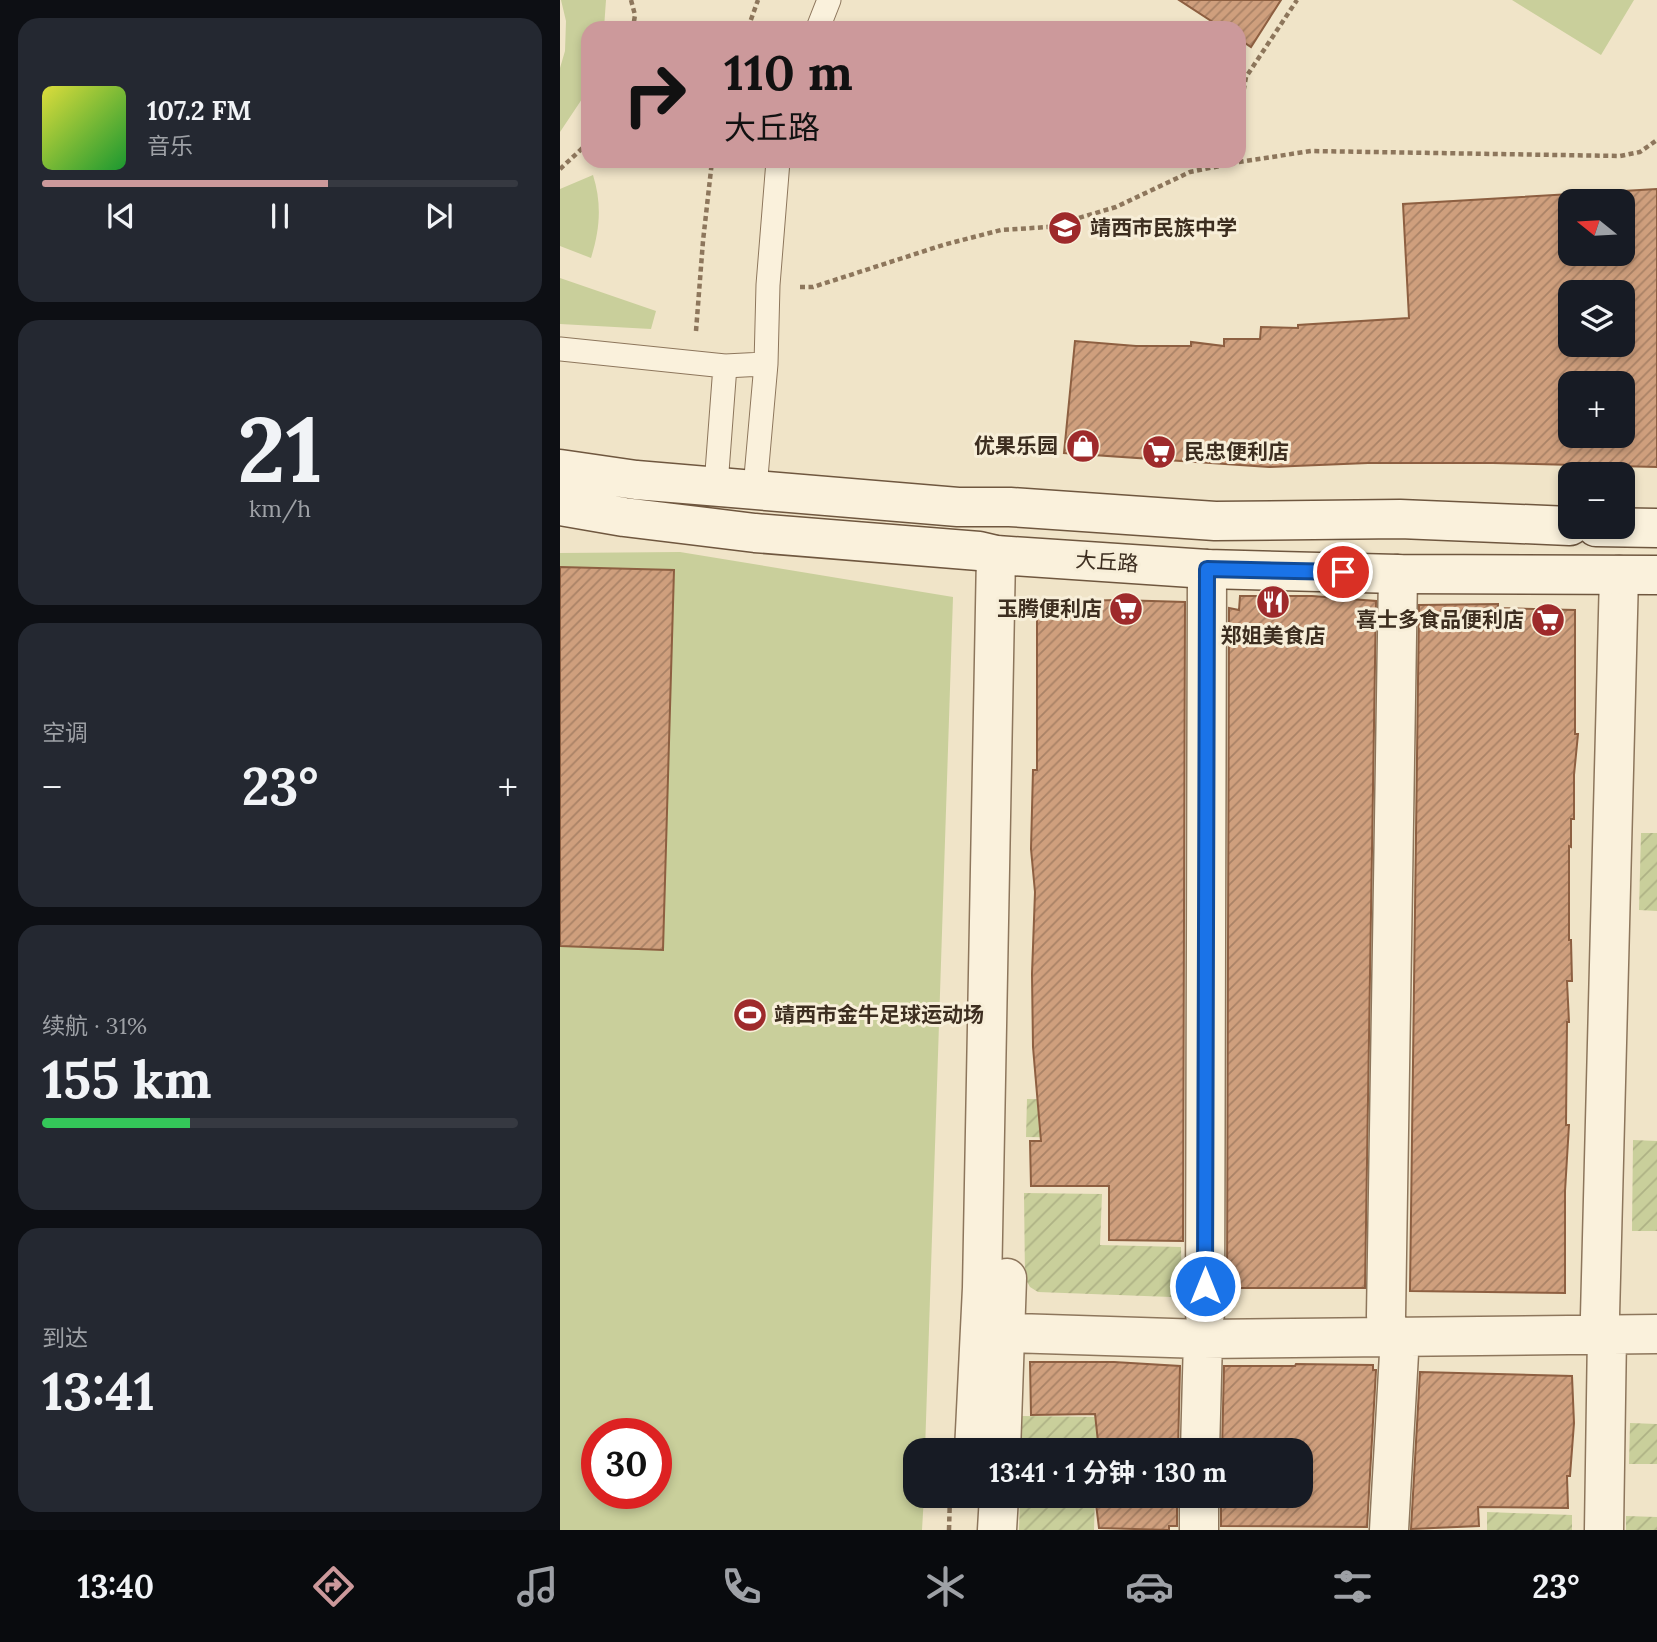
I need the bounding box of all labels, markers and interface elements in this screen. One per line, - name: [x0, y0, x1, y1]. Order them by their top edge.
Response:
- text: 110 m: [724, 41, 853, 103]
- icon: right: [609, 49, 700, 140]
- text: 107.2 FM: [147, 94, 252, 127]
- text: 大丘路: [724, 107, 820, 148]
- text: 音乐: [147, 131, 193, 160]
- north arrow: [1558, 189, 1634, 266]
- map controls: [1558, 189, 1635, 539]
- icon: previous: [102, 197, 140, 235]
- icon: pause: [261, 197, 299, 235]
- icon: next: [420, 197, 458, 235]
- school or university icon: 靖西市民族中学: [1046, 209, 1084, 247]
- place label: 靖西市民族中学: [1090, 214, 1237, 241]
- button: layers: [1558, 280, 1635, 357]
- button: +: [1558, 371, 1635, 448]
- text: 21: [237, 390, 323, 507]
- shop icon: 优果乐园: [1064, 427, 1102, 465]
- place label: 优果乐园: [974, 432, 1058, 459]
- supermarket icon: 民忠便利店: [1140, 433, 1178, 471]
- place label: 民忠便利店: [1184, 438, 1289, 465]
- button: −: [1558, 462, 1635, 539]
- text: km/h: [249, 494, 311, 523]
- pin: [1313, 542, 1373, 602]
- street label: 大丘路: [1075, 546, 1139, 577]
- icon: arrive: [1324, 553, 1362, 591]
- restaurant icon: 郑姐美食店: [1254, 583, 1292, 621]
- supermarket icon: 玉腾便利店: [1107, 590, 1145, 628]
- place label: 玉腾便利店: [997, 595, 1102, 622]
- supermarket icon: 喜士多食品便利店: [1529, 601, 1567, 639]
- place label: 喜士多食品便利店: [1356, 606, 1524, 633]
- place label: 郑姐美食店: [1221, 622, 1326, 649]
- text: 空调: [42, 718, 88, 747]
- text: 23°: [242, 753, 318, 819]
- text: −: [42, 763, 62, 811]
- text: +: [498, 763, 518, 811]
- sports icon: 靖西市金牛足球运动场: [731, 996, 769, 1034]
- place label: 靖西市金牛足球运动场: [774, 1001, 984, 1028]
- text: 续航 · 31%: [42, 1011, 147, 1040]
- text: 155 km: [42, 1046, 212, 1112]
- position arrow: [1168, 1249, 1242, 1323]
- text: 到达: [42, 1323, 88, 1352]
- text: 13:41: [42, 1358, 155, 1424]
- speed limit sign: 30: [581, 1418, 672, 1509]
- text: 13:41 · 1 分钟 · 130 m: [989, 1456, 1227, 1489]
- icon: directions: [309, 1562, 358, 1611]
- icon: music: [513, 1562, 562, 1611]
- icon: phone: [717, 1562, 766, 1611]
- icon: climate: [921, 1562, 970, 1611]
- icon: car: [1125, 1562, 1174, 1611]
- icon: filters: [1328, 1562, 1377, 1611]
- text: 13:40: [77, 1566, 154, 1607]
- text: 23°: [1532, 1566, 1580, 1607]

